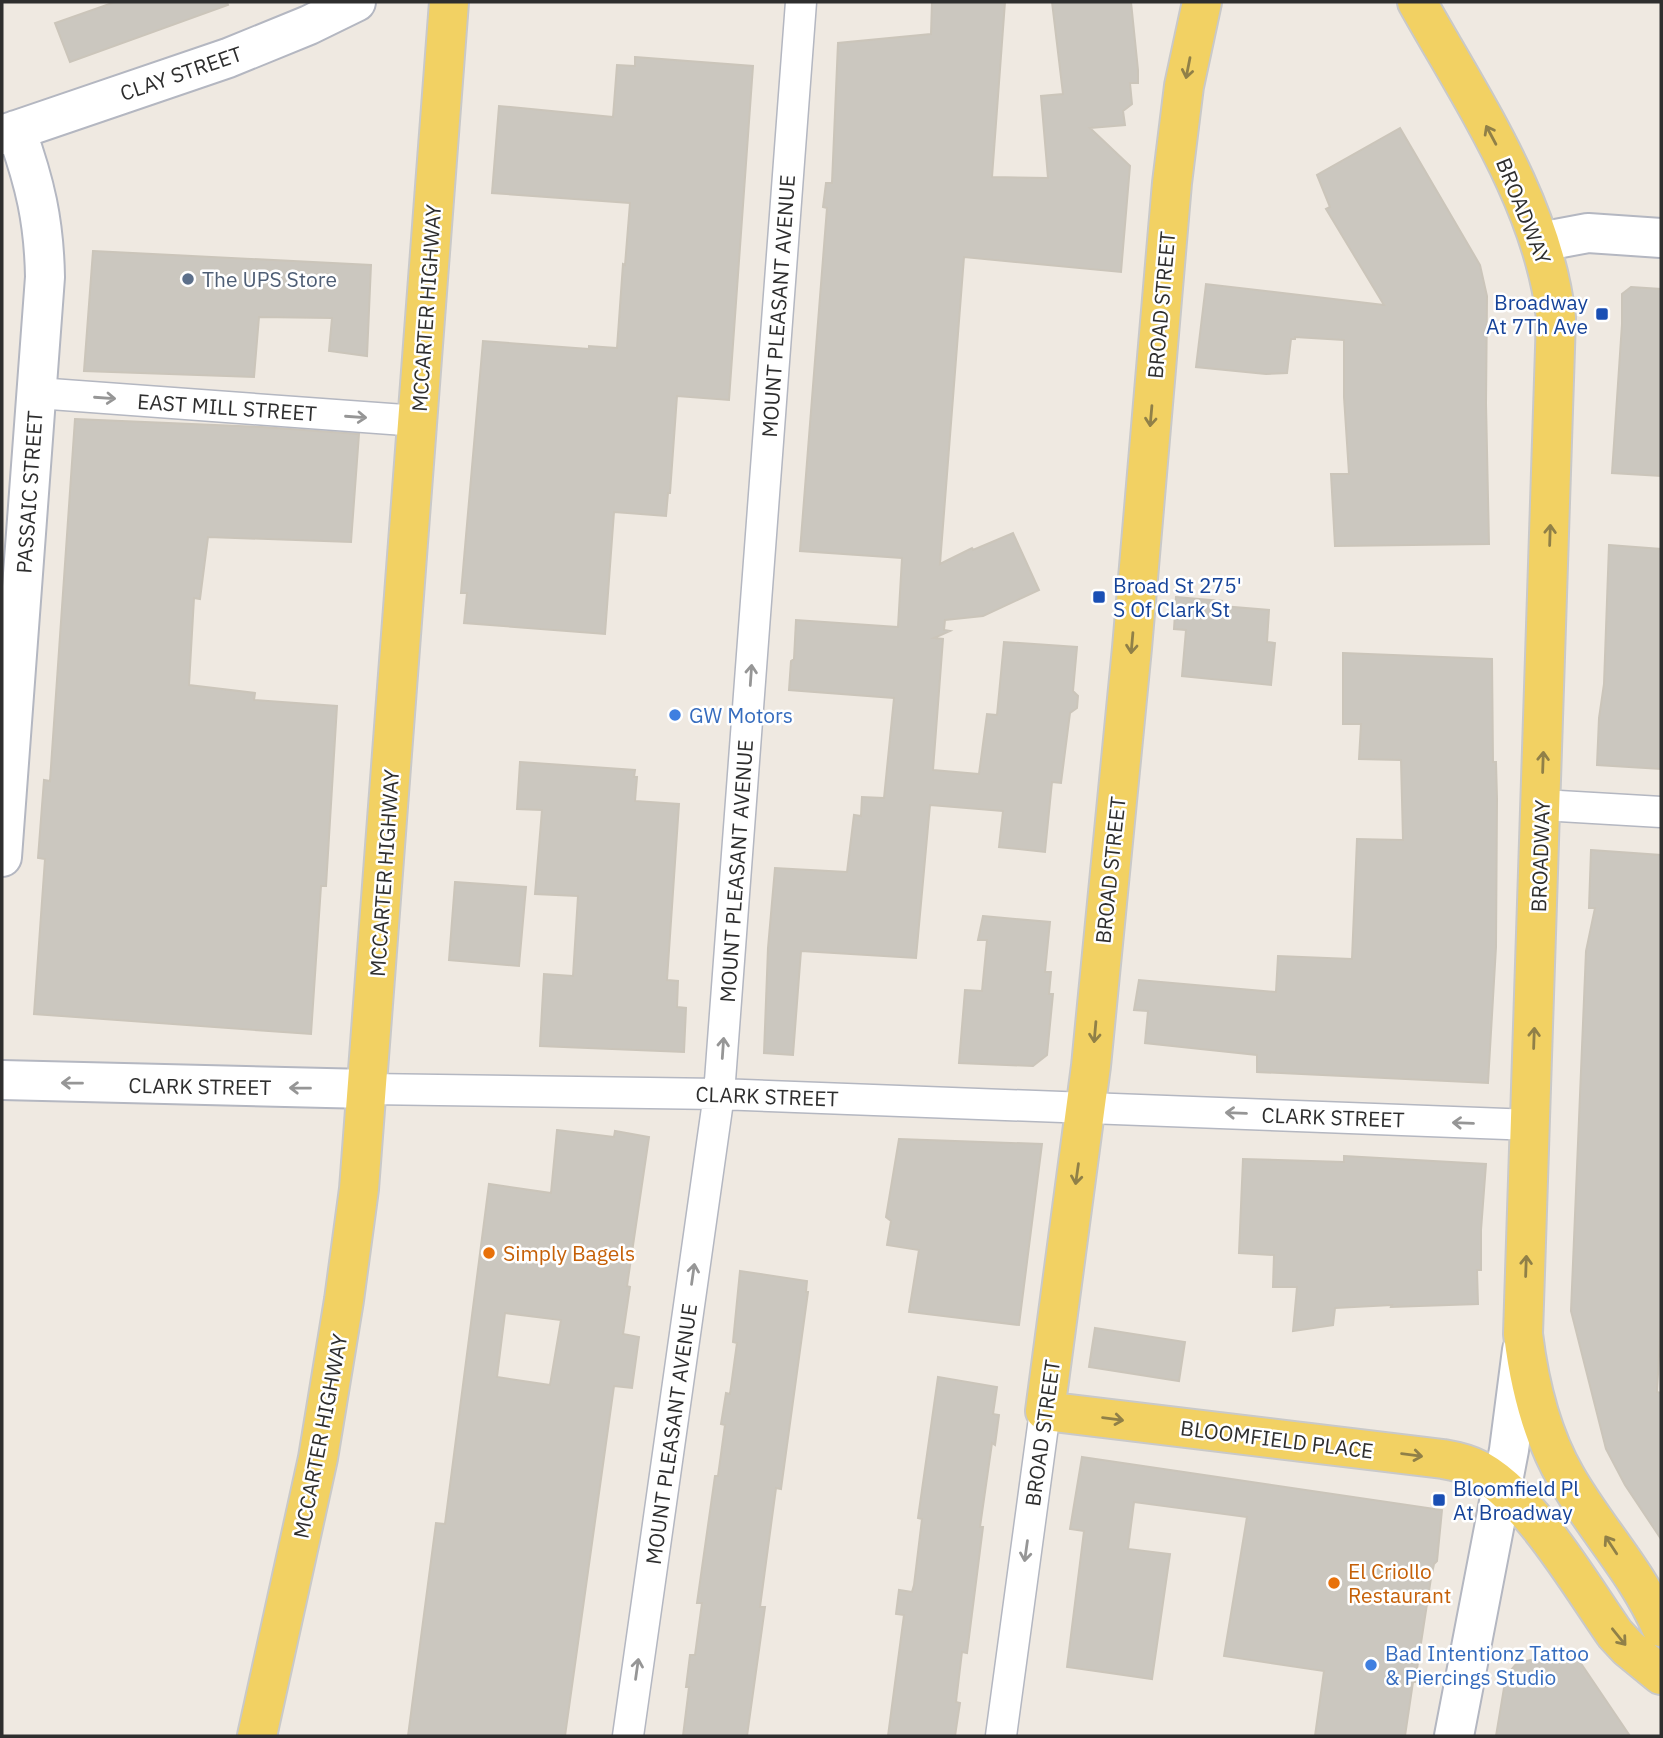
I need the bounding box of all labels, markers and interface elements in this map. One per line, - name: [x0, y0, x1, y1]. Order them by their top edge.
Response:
- street label: CLAY STREET: [116, 39, 246, 107]
- one-way arrow: [1180, 57, 1194, 79]
- one-way arrow: [1483, 125, 1497, 146]
- street label: BROADWAY: [1490, 154, 1558, 269]
- street label: MOUNT PLEASANT AVENUE: [755, 174, 801, 438]
- street label: MCCARTER HIGHWAY: [405, 203, 447, 413]
- street label: BROAD STREET: [1141, 230, 1181, 380]
- place label: The UPS Store: [202, 265, 337, 293]
- marker: The UPS Store: [180, 271, 196, 287]
- place label: Broadway At 7Th Ave: [1486, 288, 1589, 340]
- marker: Broadway At 7Th Ave: [1594, 306, 1610, 322]
- street label: EAST MILL STREET: [136, 387, 318, 427]
- one-way arrow: [93, 392, 116, 405]
- one-way arrow: [1144, 405, 1157, 427]
- street label: PASSAIC STREET: [9, 410, 49, 574]
- one-way arrow: [344, 411, 367, 424]
- one-way arrow: [1543, 523, 1557, 546]
- place label: Broad St 275' S Of Clark St: [1113, 571, 1242, 623]
- marker: Broad St 275' S Of Clark St: [1091, 589, 1107, 605]
- one-way arrow: [1125, 631, 1138, 654]
- one-way arrow: [745, 664, 758, 686]
- place label: GW Motors: [689, 701, 793, 729]
- marker: GW Motors: [667, 707, 683, 723]
- street label: MOUNT PLEASANT AVENUE: [713, 739, 759, 1003]
- one-way arrow: [1536, 751, 1550, 774]
- street label: MCCARTER HIGHWAY: [363, 768, 405, 978]
- street label: BROAD STREET: [1088, 795, 1132, 945]
- street label: BROADWAY: [1524, 799, 1556, 913]
- one-way arrow: [1088, 1020, 1101, 1043]
- one-way arrow: [1528, 1027, 1541, 1050]
- one-way arrow: [717, 1037, 730, 1060]
- street label: CLARK STREET: [128, 1071, 272, 1101]
- one-way arrow: [61, 1076, 84, 1089]
- street label: CLARK STREET: [695, 1080, 839, 1112]
- one-way arrow: [288, 1081, 311, 1094]
- street label: CLARK STREET: [1261, 1101, 1405, 1133]
- one-way arrow: [1225, 1106, 1248, 1119]
- one-way arrow: [1452, 1116, 1475, 1129]
- one-way arrow: [1070, 1163, 1083, 1185]
- place label: Simply Bagels: [503, 1239, 635, 1267]
- marker: Simply Bagels: [481, 1245, 497, 1261]
- one-way arrow: [1519, 1254, 1532, 1277]
- one-way arrow: [687, 1263, 700, 1285]
- street label: MOUNT PLEASANT AVENUE: [639, 1302, 703, 1566]
- street label: MCCARTER HIGHWAY: [286, 1331, 354, 1541]
- street label: BROAD STREET: [1018, 1358, 1066, 1508]
- one-way arrow: [1101, 1413, 1124, 1426]
- street label: BLOOMFIELD PLACE: [1179, 1413, 1375, 1465]
- one-way arrow: [1400, 1449, 1423, 1462]
- place label: Bloomfield Pl At Broadway: [1453, 1474, 1579, 1526]
- marker: Bloomfield Pl At Broadway: [1431, 1492, 1447, 1508]
- one-way arrow: [1603, 1536, 1618, 1555]
- one-way arrow: [1020, 1539, 1033, 1562]
- place label: El Criollo Restaurant: [1348, 1557, 1451, 1609]
- marker: El Criollo Restaurant: [1326, 1575, 1342, 1591]
- one-way arrow: [1611, 1627, 1626, 1645]
- place label: Bad Intentionz Tattoo & Piercings Studio: [1385, 1639, 1589, 1691]
- marker: Bad Intentionz Tattoo & Piercings Studio: [1363, 1657, 1379, 1673]
- one-way arrow: [631, 1658, 644, 1681]

